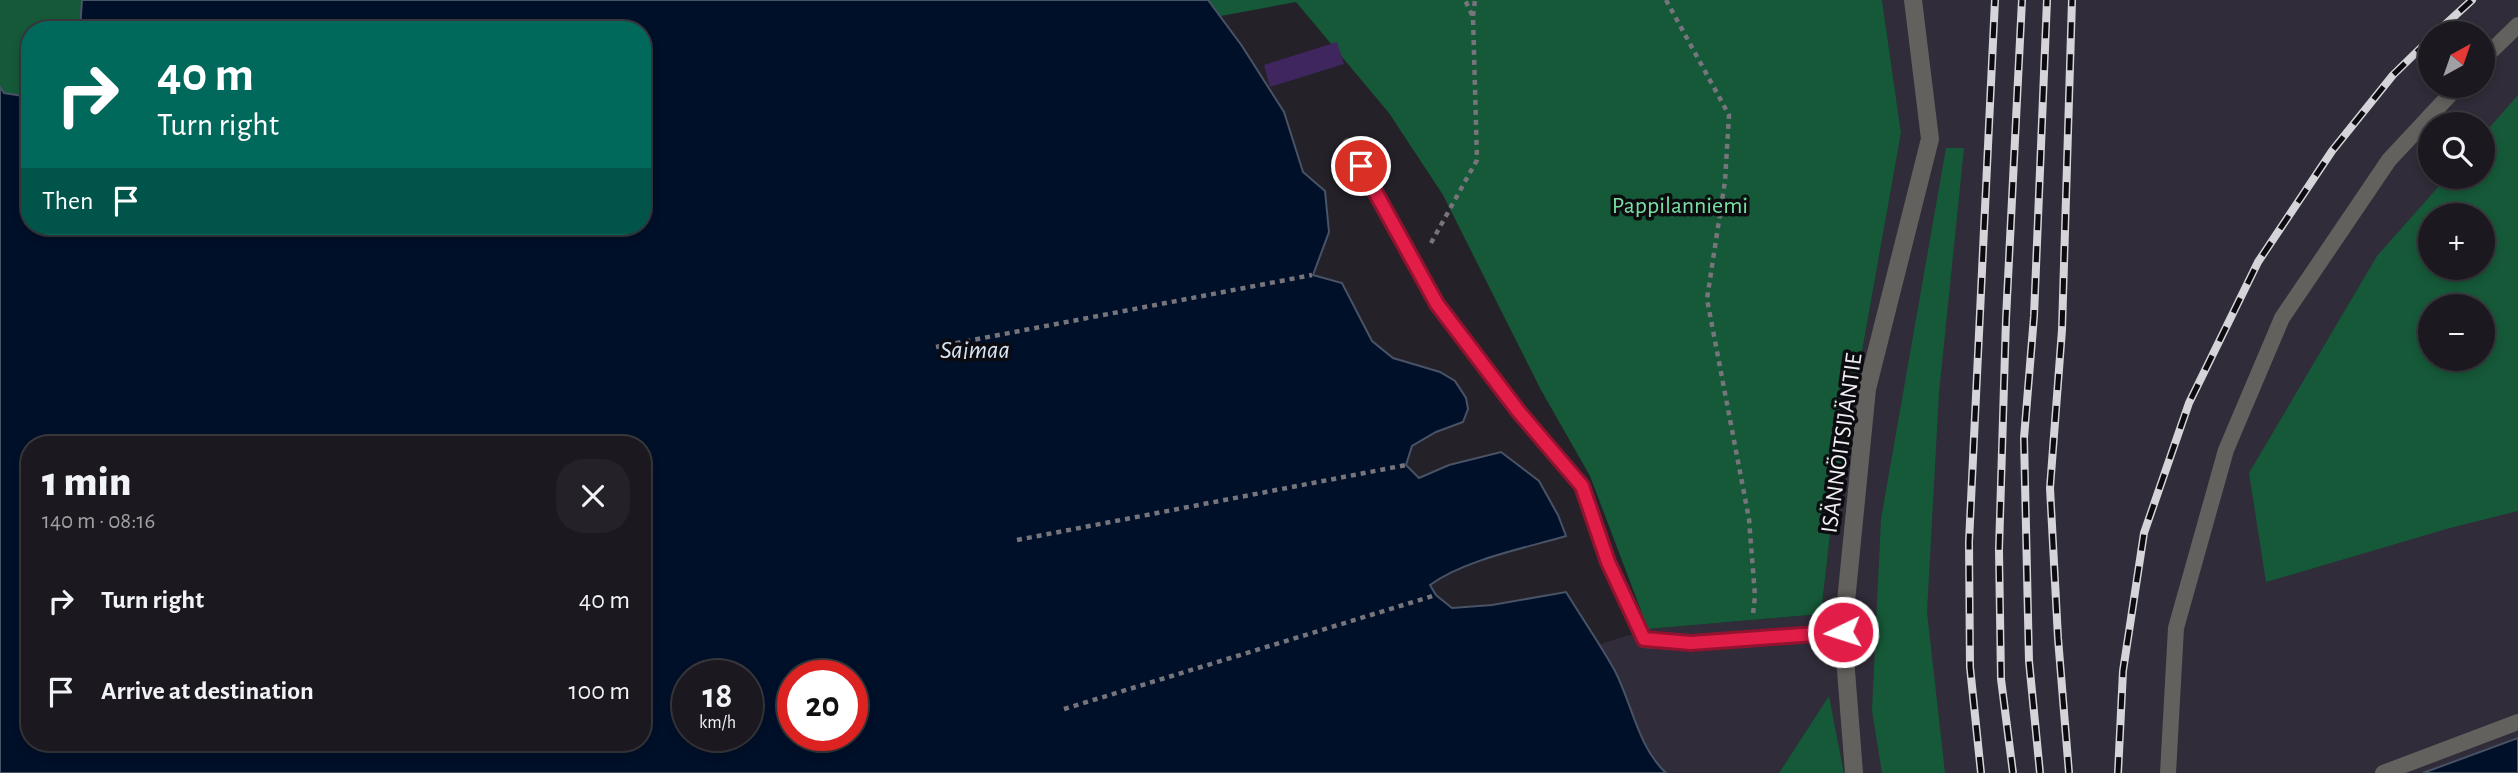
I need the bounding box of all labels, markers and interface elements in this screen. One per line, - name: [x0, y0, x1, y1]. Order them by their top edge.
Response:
- north arrow: [2418, 21, 2496, 98]
- map controls: [2418, 21, 2495, 371]
- icon: right: [42, 49, 133, 140]
- text: 40 m: [157, 51, 254, 100]
- text: Turn right: [157, 109, 279, 141]
- button: search: [2418, 112, 2495, 189]
- pin: [1331, 136, 1391, 196]
- icon: arrive: [1342, 147, 1380, 185]
- icon: arrive: [107, 182, 145, 220]
- text: Then: [42, 188, 93, 214]
- park label: Pappilanniemi: [1612, 194, 1748, 218]
- button: +: [2418, 203, 2495, 280]
- button: −: [2418, 294, 2495, 371]
- water label: Saimaa: [940, 337, 1010, 363]
- street label: ISÄNNÖITSIJÄNTIE: [1816, 351, 1867, 535]
- button: close: [556, 459, 630, 533]
- text: 1 min: [42, 461, 131, 503]
- text: 140 m · 08:16: [42, 510, 155, 533]
- icon: right: [42, 582, 80, 620]
- text: Turn right: [101, 587, 204, 613]
- text: 40 m: [579, 587, 630, 613]
- position arrow: [1806, 595, 1880, 669]
- speed limit sign: 20: [777, 660, 868, 751]
- icon: arrive: [42, 673, 80, 711]
- text: Arrive at destination: [101, 678, 314, 704]
- text: 100 m: [569, 678, 630, 704]
- text: 18: [703, 679, 732, 714]
- text: km/h: [699, 714, 736, 732]

